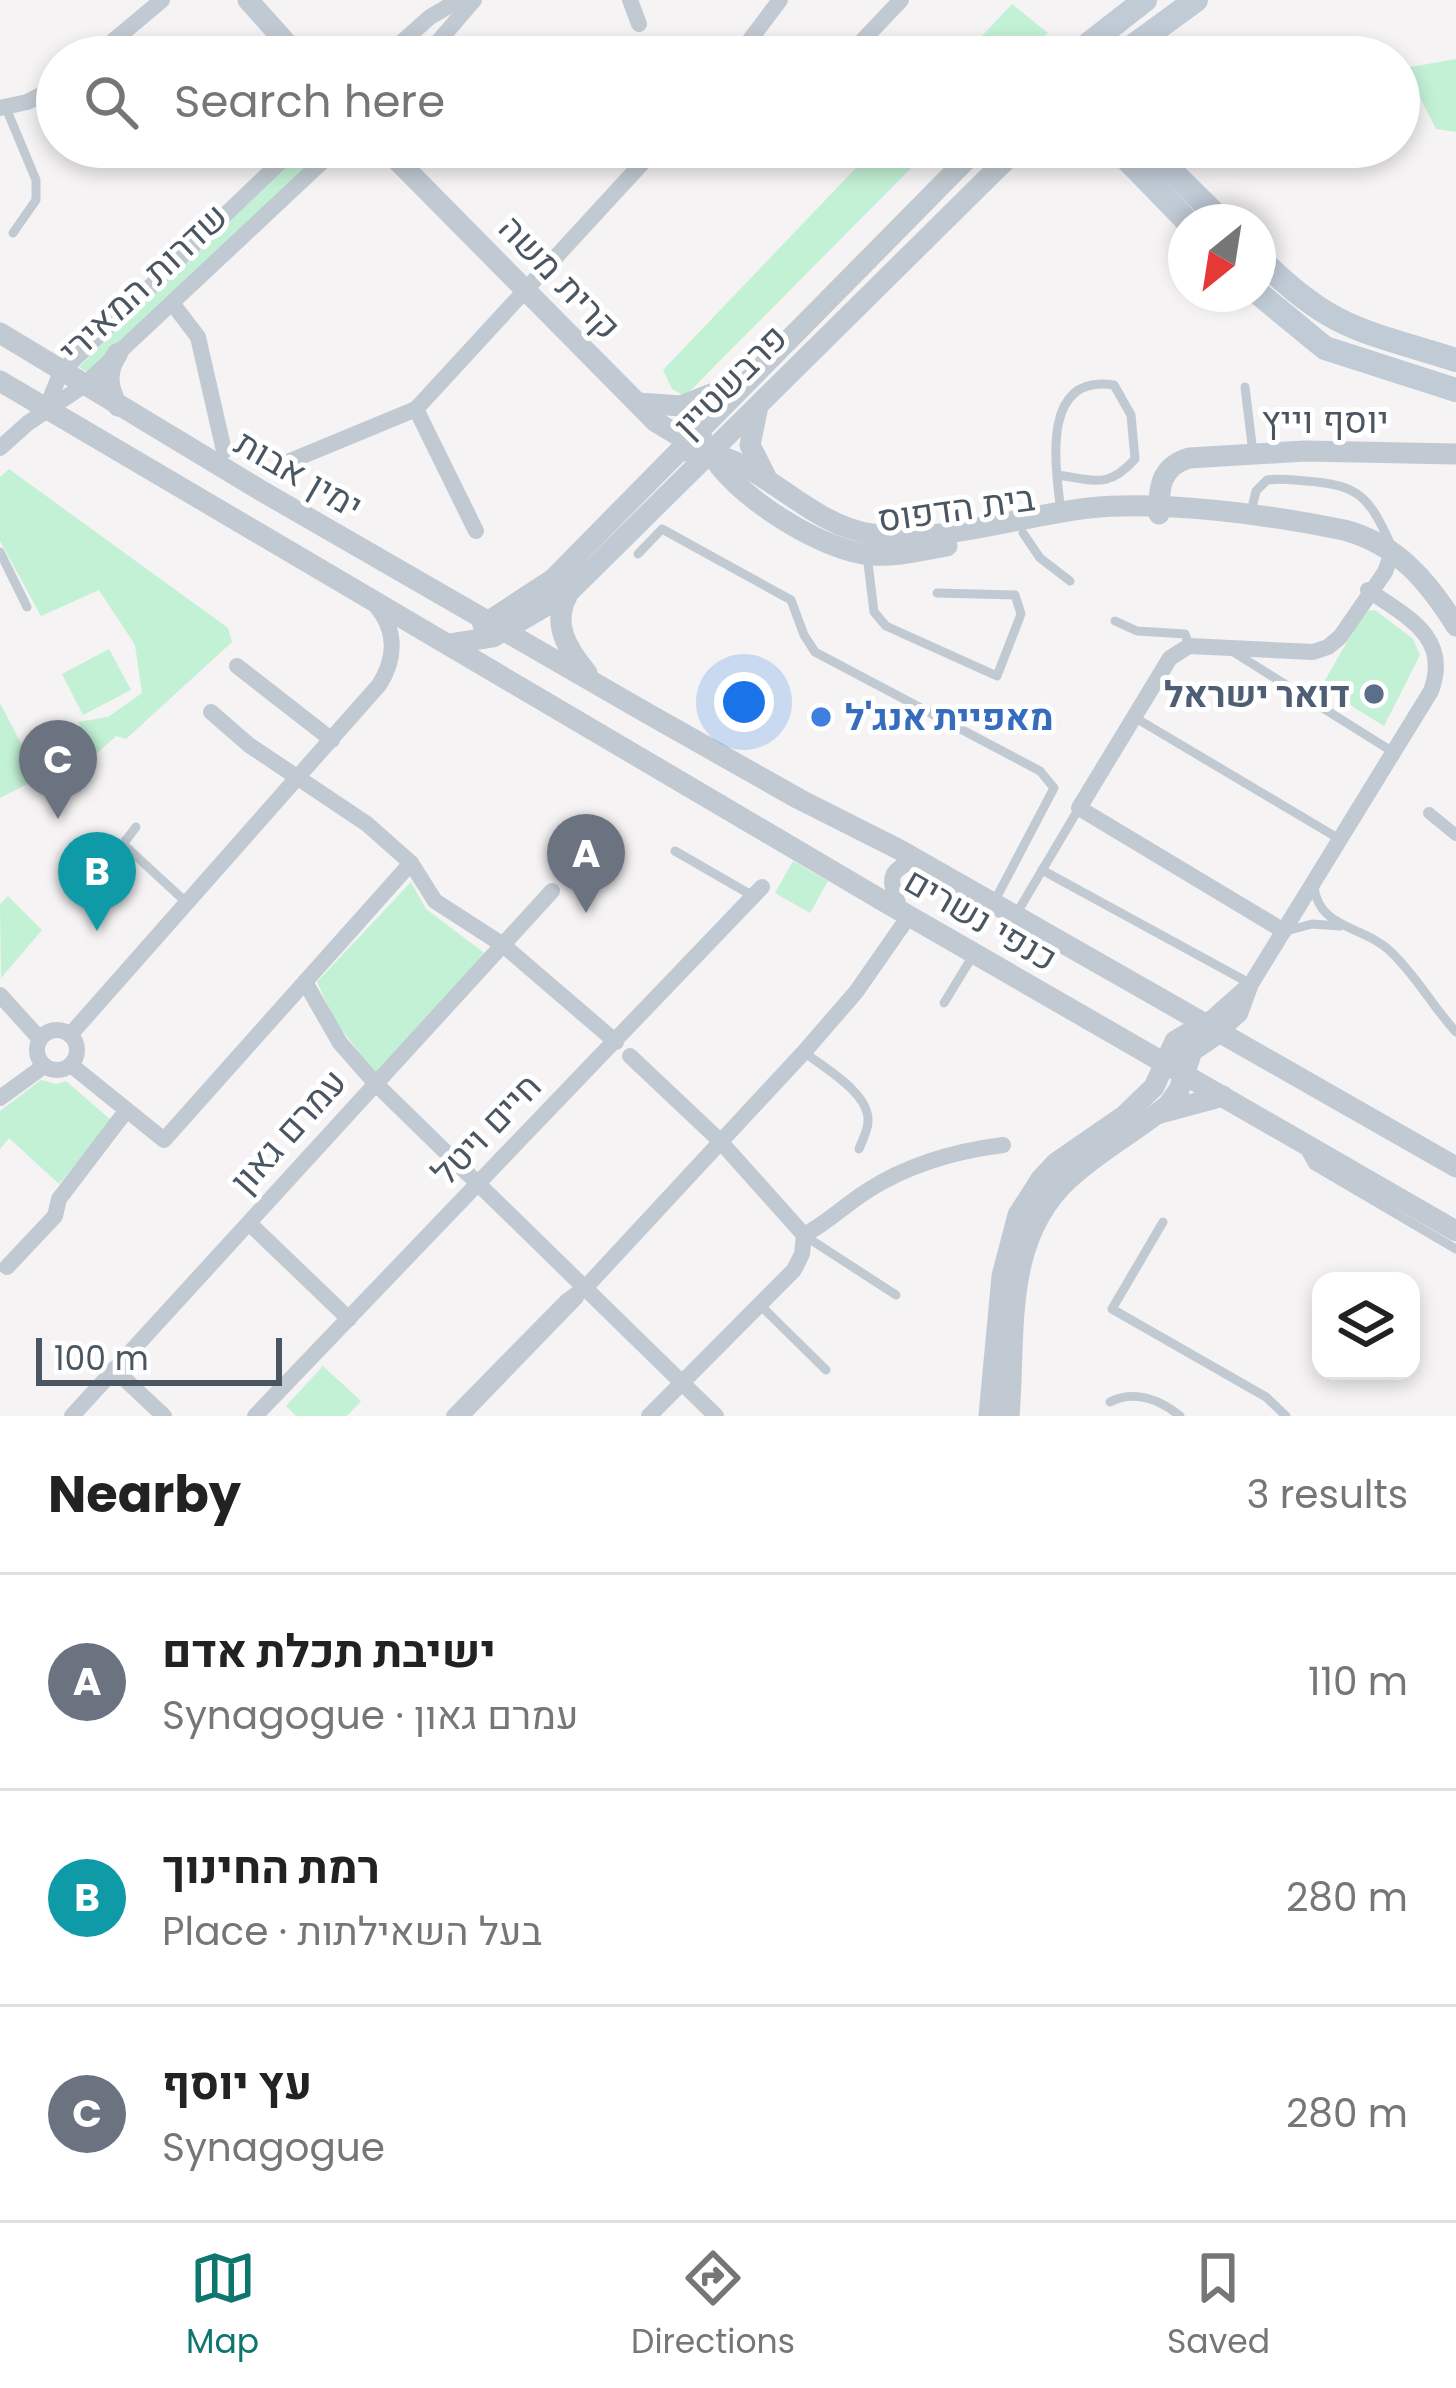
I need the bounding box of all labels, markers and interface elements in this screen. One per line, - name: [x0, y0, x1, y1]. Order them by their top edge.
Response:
- search box: [36, 36, 1420, 168]
- icon: search: [78, 69, 144, 135]
- text: Search here: [174, 70, 445, 133]
- street label: שדרות המאירי: [48, 192, 239, 375]
- street label: קרית משה: [487, 204, 632, 351]
- north arrow: [1168, 204, 1276, 312]
- street label: פרבשטיין: [662, 313, 799, 450]
- street label: יוסף וייץ: [1262, 395, 1389, 446]
- street label: ימין אבות: [226, 417, 372, 531]
- street label: בית הדפוס: [874, 472, 1038, 545]
- place label: דואר ישראל: [1164, 669, 1350, 720]
- your location: [714, 672, 774, 732]
- marker: דואר ישראל: [1361, 681, 1387, 707]
- place label: מאפיית אנג'ל: [845, 692, 1054, 743]
- marker: מאפיית אנג'ל: [808, 704, 834, 730]
- pin: C: [19, 720, 97, 819]
- pin: A: [547, 814, 625, 913]
- pin: B: [58, 832, 136, 931]
- street label: כנפי נשרים: [895, 855, 1066, 984]
- street label: עמרם גאון: [219, 1058, 358, 1205]
- street label: חיים ויטל: [420, 1062, 553, 1197]
- map controls: [1312, 1272, 1420, 1380]
- button: layers: [1312, 1272, 1420, 1380]
- scale bar: [36, 1332, 282, 1385]
- text: 100 m: [54, 1335, 149, 1382]
- text: Nearby: [48, 1458, 241, 1530]
- text: 3 results: [1246, 1467, 1408, 1522]
- text: ישיבת תכלת אדם: [162, 1620, 496, 1683]
- text: A: [73, 1654, 101, 1709]
- text: 110 m: [1308, 1654, 1408, 1709]
- text: Synagogue · עמרם גאון: [162, 1688, 579, 1743]
- text: רמת החינוך: [162, 1836, 380, 1899]
- text: B: [74, 1870, 100, 1925]
- text: 280 m: [1286, 1870, 1408, 1925]
- text: Place · בעל השאילתות: [162, 1904, 542, 1959]
- text: עץ יוסף: [162, 2052, 312, 2115]
- text: C: [72, 2086, 102, 2141]
- text: 280 m: [1286, 2086, 1408, 2141]
- text: Synagogue: [162, 2120, 385, 2175]
- tab: Map: [186, 2245, 259, 2367]
- tab: Directions: [631, 2245, 795, 2367]
- tab: Saved: [1167, 2245, 1270, 2367]

